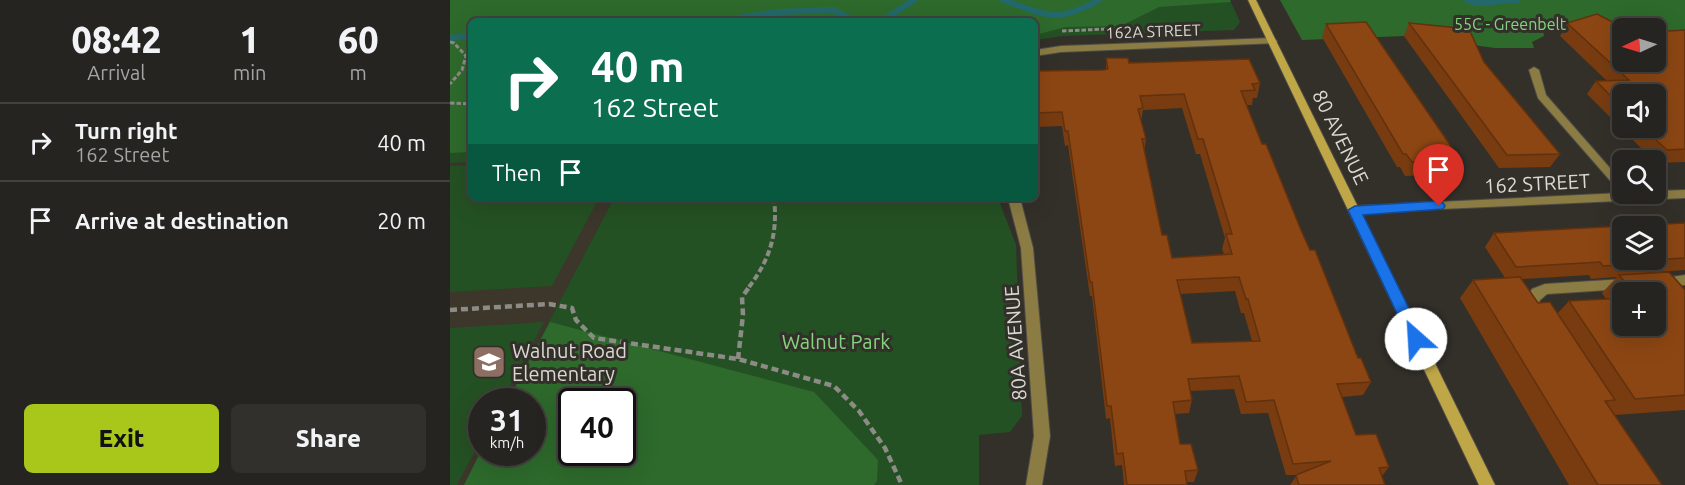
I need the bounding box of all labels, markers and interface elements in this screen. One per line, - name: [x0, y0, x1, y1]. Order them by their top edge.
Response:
- park label: 55C - Greenbelt: [1454, 15, 1567, 33]
- north arrow: [1612, 18, 1666, 72]
- map controls: [1612, 18, 1666, 336]
- text: 08:42: [71, 19, 162, 60]
- text: 1: [240, 19, 260, 60]
- text: 60: [338, 19, 379, 60]
- street label: 162A STREET: [1105, 20, 1201, 42]
- icon: right: [492, 42, 570, 120]
- text: 40 m: [591, 43, 685, 90]
- text: Arrival: [87, 61, 146, 84]
- text: min: [233, 61, 267, 84]
- text: m: [350, 61, 367, 84]
- button: sound: [1612, 84, 1666, 138]
- street label: 80 AVENUE: [1308, 86, 1374, 188]
- text: 162 Street: [591, 92, 718, 122]
- text: Turn right: [75, 118, 177, 143]
- icon: right: [24, 126, 57, 159]
- text: 40 m: [377, 130, 426, 155]
- text: 162 Street: [75, 143, 169, 166]
- pin: [1413, 144, 1464, 206]
- button: search: [1612, 150, 1666, 204]
- icon: arrive: [1422, 153, 1455, 186]
- icon: arrive: [554, 156, 587, 189]
- text: Then: [492, 160, 542, 185]
- street label: 162 STREET: [1483, 169, 1591, 197]
- icon: arrive: [24, 204, 57, 237]
- text: Arrive at destination: [75, 208, 289, 233]
- text: 20 m: [377, 208, 426, 233]
- button: layers: [1612, 216, 1666, 270]
- button: +: [1612, 282, 1666, 336]
- street label: 80A AVENUE: [1000, 285, 1030, 401]
- position arrow: [1384, 307, 1448, 371]
- park label: Walnut Park: [782, 330, 890, 353]
- place label: Walnut Road Elementary: [512, 339, 627, 385]
- school or university icon: Walnut Road Elementary: [471, 344, 507, 380]
- speed limit sign: 40: [558, 388, 636, 466]
- text: 31: [490, 403, 524, 437]
- button: Exit: [24, 404, 219, 473]
- button: Share: [231, 404, 426, 473]
- text: km/h: [490, 434, 524, 451]

